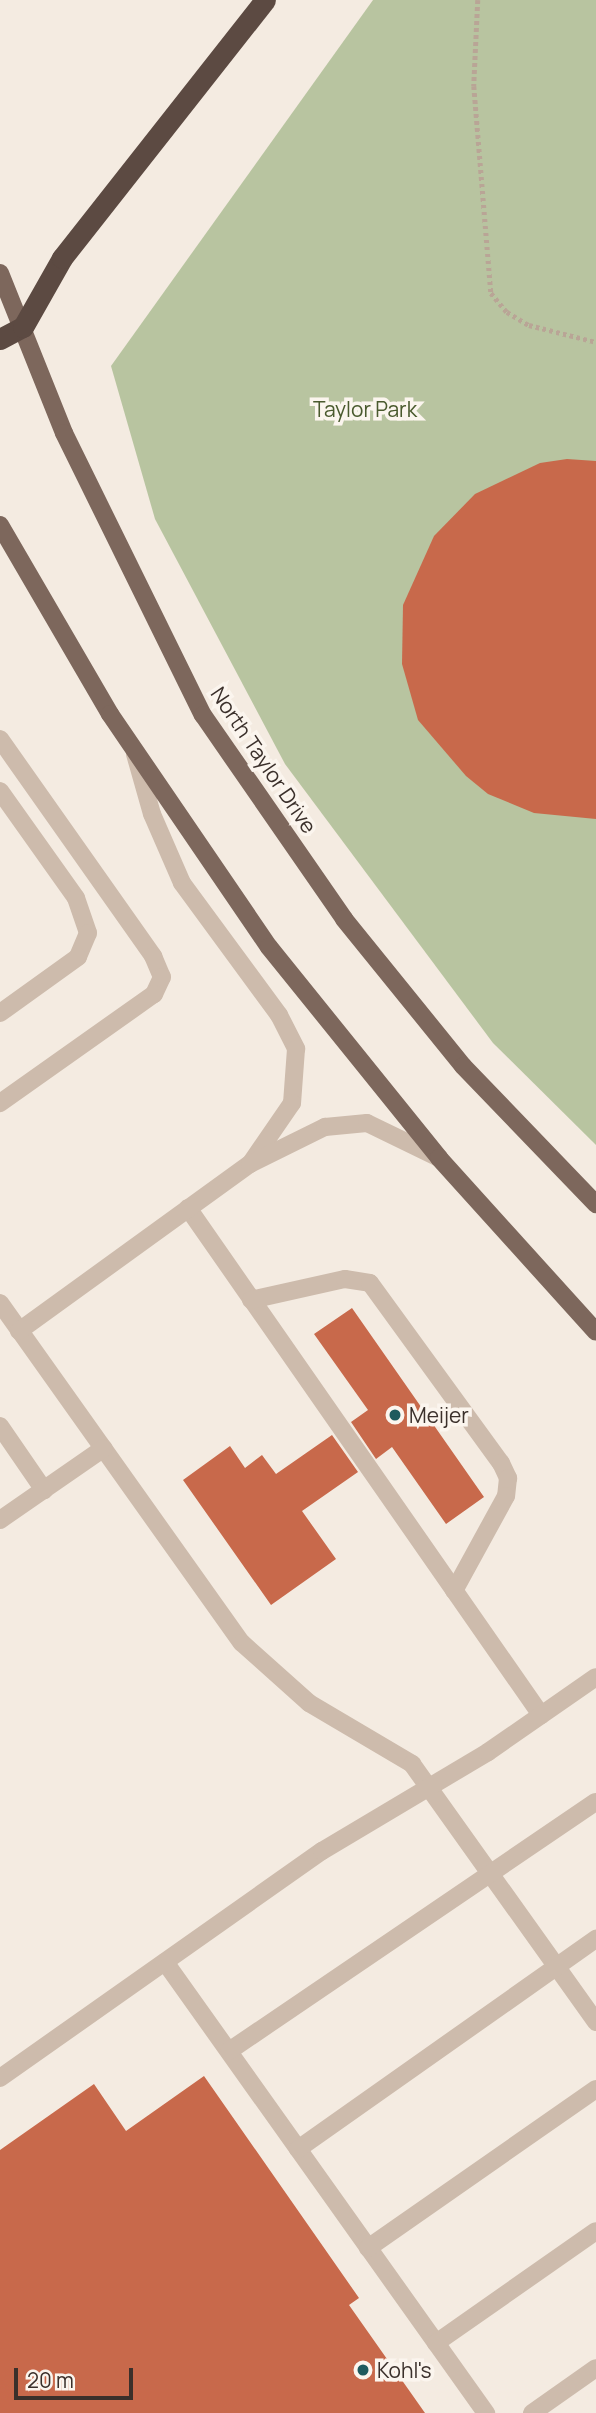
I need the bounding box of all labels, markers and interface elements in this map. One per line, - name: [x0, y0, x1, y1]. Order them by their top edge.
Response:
- park label: Taylor Park: [313, 396, 417, 422]
- street label: North Taylor Drive: [206, 682, 322, 838]
- place label: Meijer: [409, 1402, 469, 1428]
- marker: Meijer: [387, 1407, 403, 1423]
- scale bar: [18, 2354, 136, 2398]
- place label: Kohl's: [377, 2357, 432, 2383]
- marker: Kohl's: [355, 2362, 371, 2378]
- text: 20 m: [27, 2366, 74, 2394]

